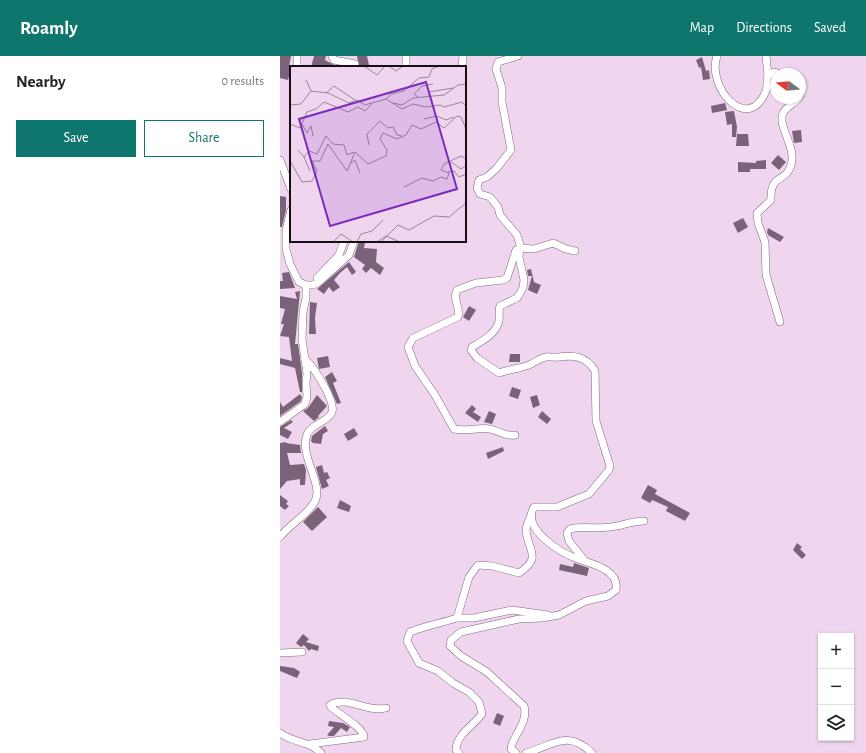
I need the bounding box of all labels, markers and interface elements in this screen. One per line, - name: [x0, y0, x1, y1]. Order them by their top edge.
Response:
- text: Roamly: [20, 19, 78, 38]
- text: Map: [690, 21, 714, 35]
- text: Directions: [736, 21, 792, 35]
- text: Saved: [814, 21, 846, 35]
- inset map: [290, 66, 466, 242]
- north arrow: [770, 68, 806, 104]
- text: Nearby: [16, 73, 66, 90]
- text: 0 results: [221, 75, 264, 88]
- button: Save: [16, 120, 136, 157]
- button: Share: [144, 120, 264, 157]
- map controls: [818, 633, 854, 741]
- button: +: [818, 633, 854, 669]
- button: −: [818, 669, 854, 705]
- button: layers: [818, 705, 854, 741]

